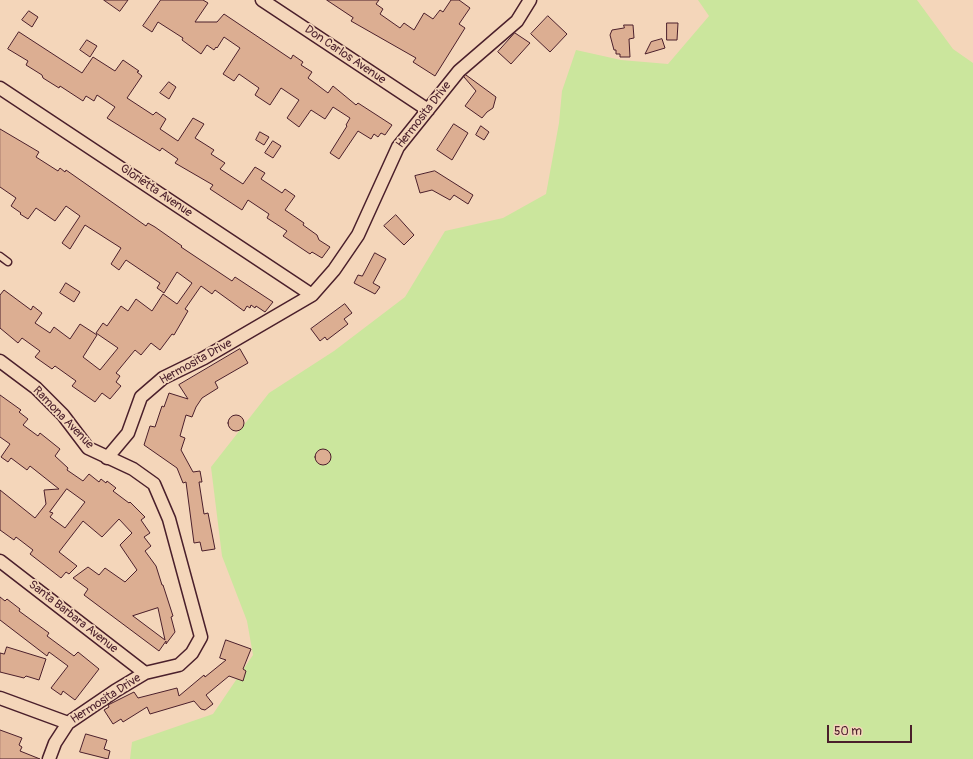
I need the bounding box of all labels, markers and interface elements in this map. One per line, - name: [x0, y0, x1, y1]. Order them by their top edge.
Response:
- street label: Don Carlos Avenue: [302, 23, 388, 87]
- street label: Hermosita Drive: [394, 79, 454, 151]
- street label: Glorietta Avenue: [117, 161, 195, 221]
- street label: Hermosita Drive: [157, 336, 235, 388]
- street label: Ramona Avenue: [30, 384, 96, 452]
- street label: Santa Barbara Avenue: [25, 578, 121, 656]
- street label: Hermosita Drive: [68, 671, 144, 727]
- scale bar: [829, 717, 914, 743]
- text: 50 m: [834, 724, 862, 739]

